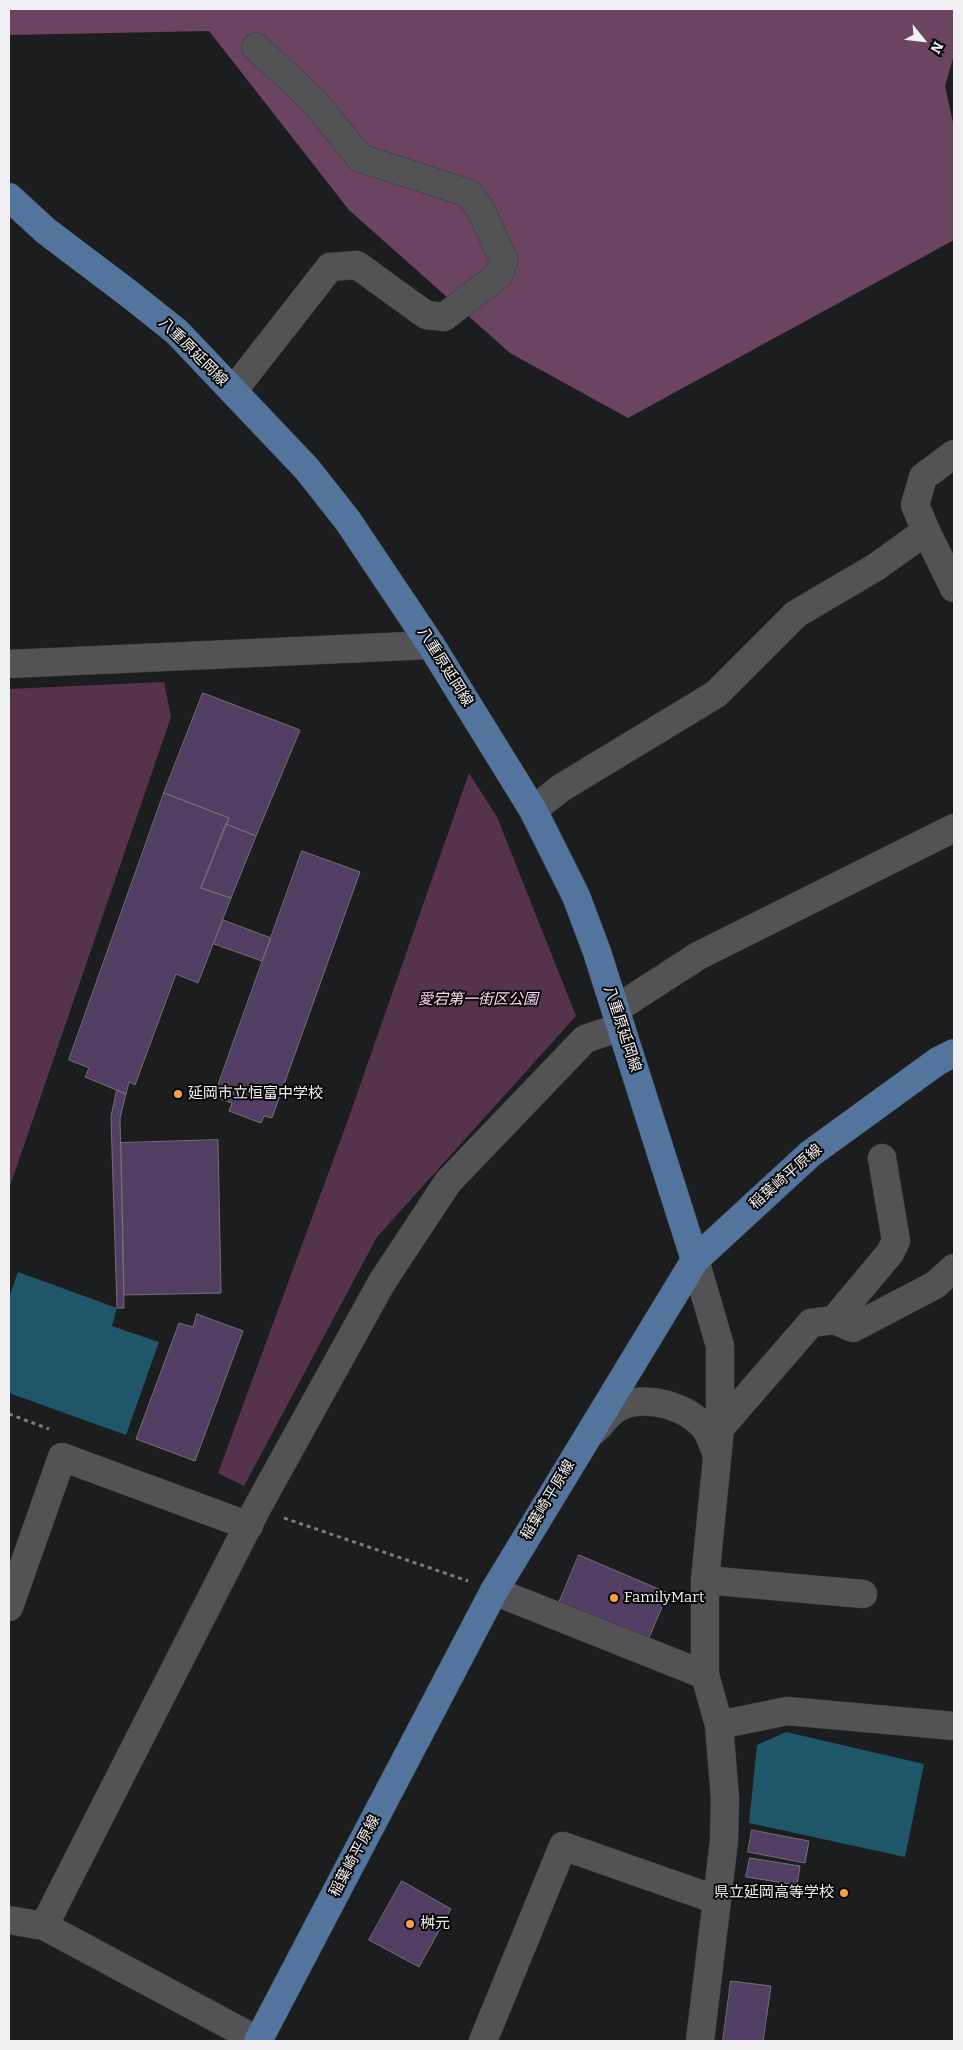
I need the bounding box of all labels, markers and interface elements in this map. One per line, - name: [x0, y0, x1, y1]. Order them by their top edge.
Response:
- north arrow: [898, 15, 948, 65]
- text: N: [927, 39, 947, 56]
- street label: 八重原延岡線: [155, 314, 231, 390]
- street label: 八重原延岡線: [414, 624, 476, 710]
- street label: 八重原延岡線: [600, 983, 644, 1075]
- park label: 愛宕第一街区公園: [418, 991, 538, 1009]
- place label: 延岡市立恒富中学校: [188, 1085, 323, 1103]
- marker: 延岡市立恒富中学校: [172, 1088, 184, 1100]
- street label: 稲葉崎平原線: [746, 1141, 826, 1213]
- street label: 稲葉崎平原線: [517, 1457, 579, 1543]
- place label: FamilyMart: [624, 1589, 704, 1607]
- marker: FamilyMart: [608, 1592, 620, 1604]
- street label: 稲葉崎平原線: [326, 1812, 384, 1900]
- place label: 県立延岡高等学校: [714, 1884, 834, 1902]
- marker: 県立延岡高等学校: [838, 1887, 850, 1899]
- place label: 桝元: [420, 1915, 450, 1933]
- marker: 桝元: [404, 1918, 416, 1930]

